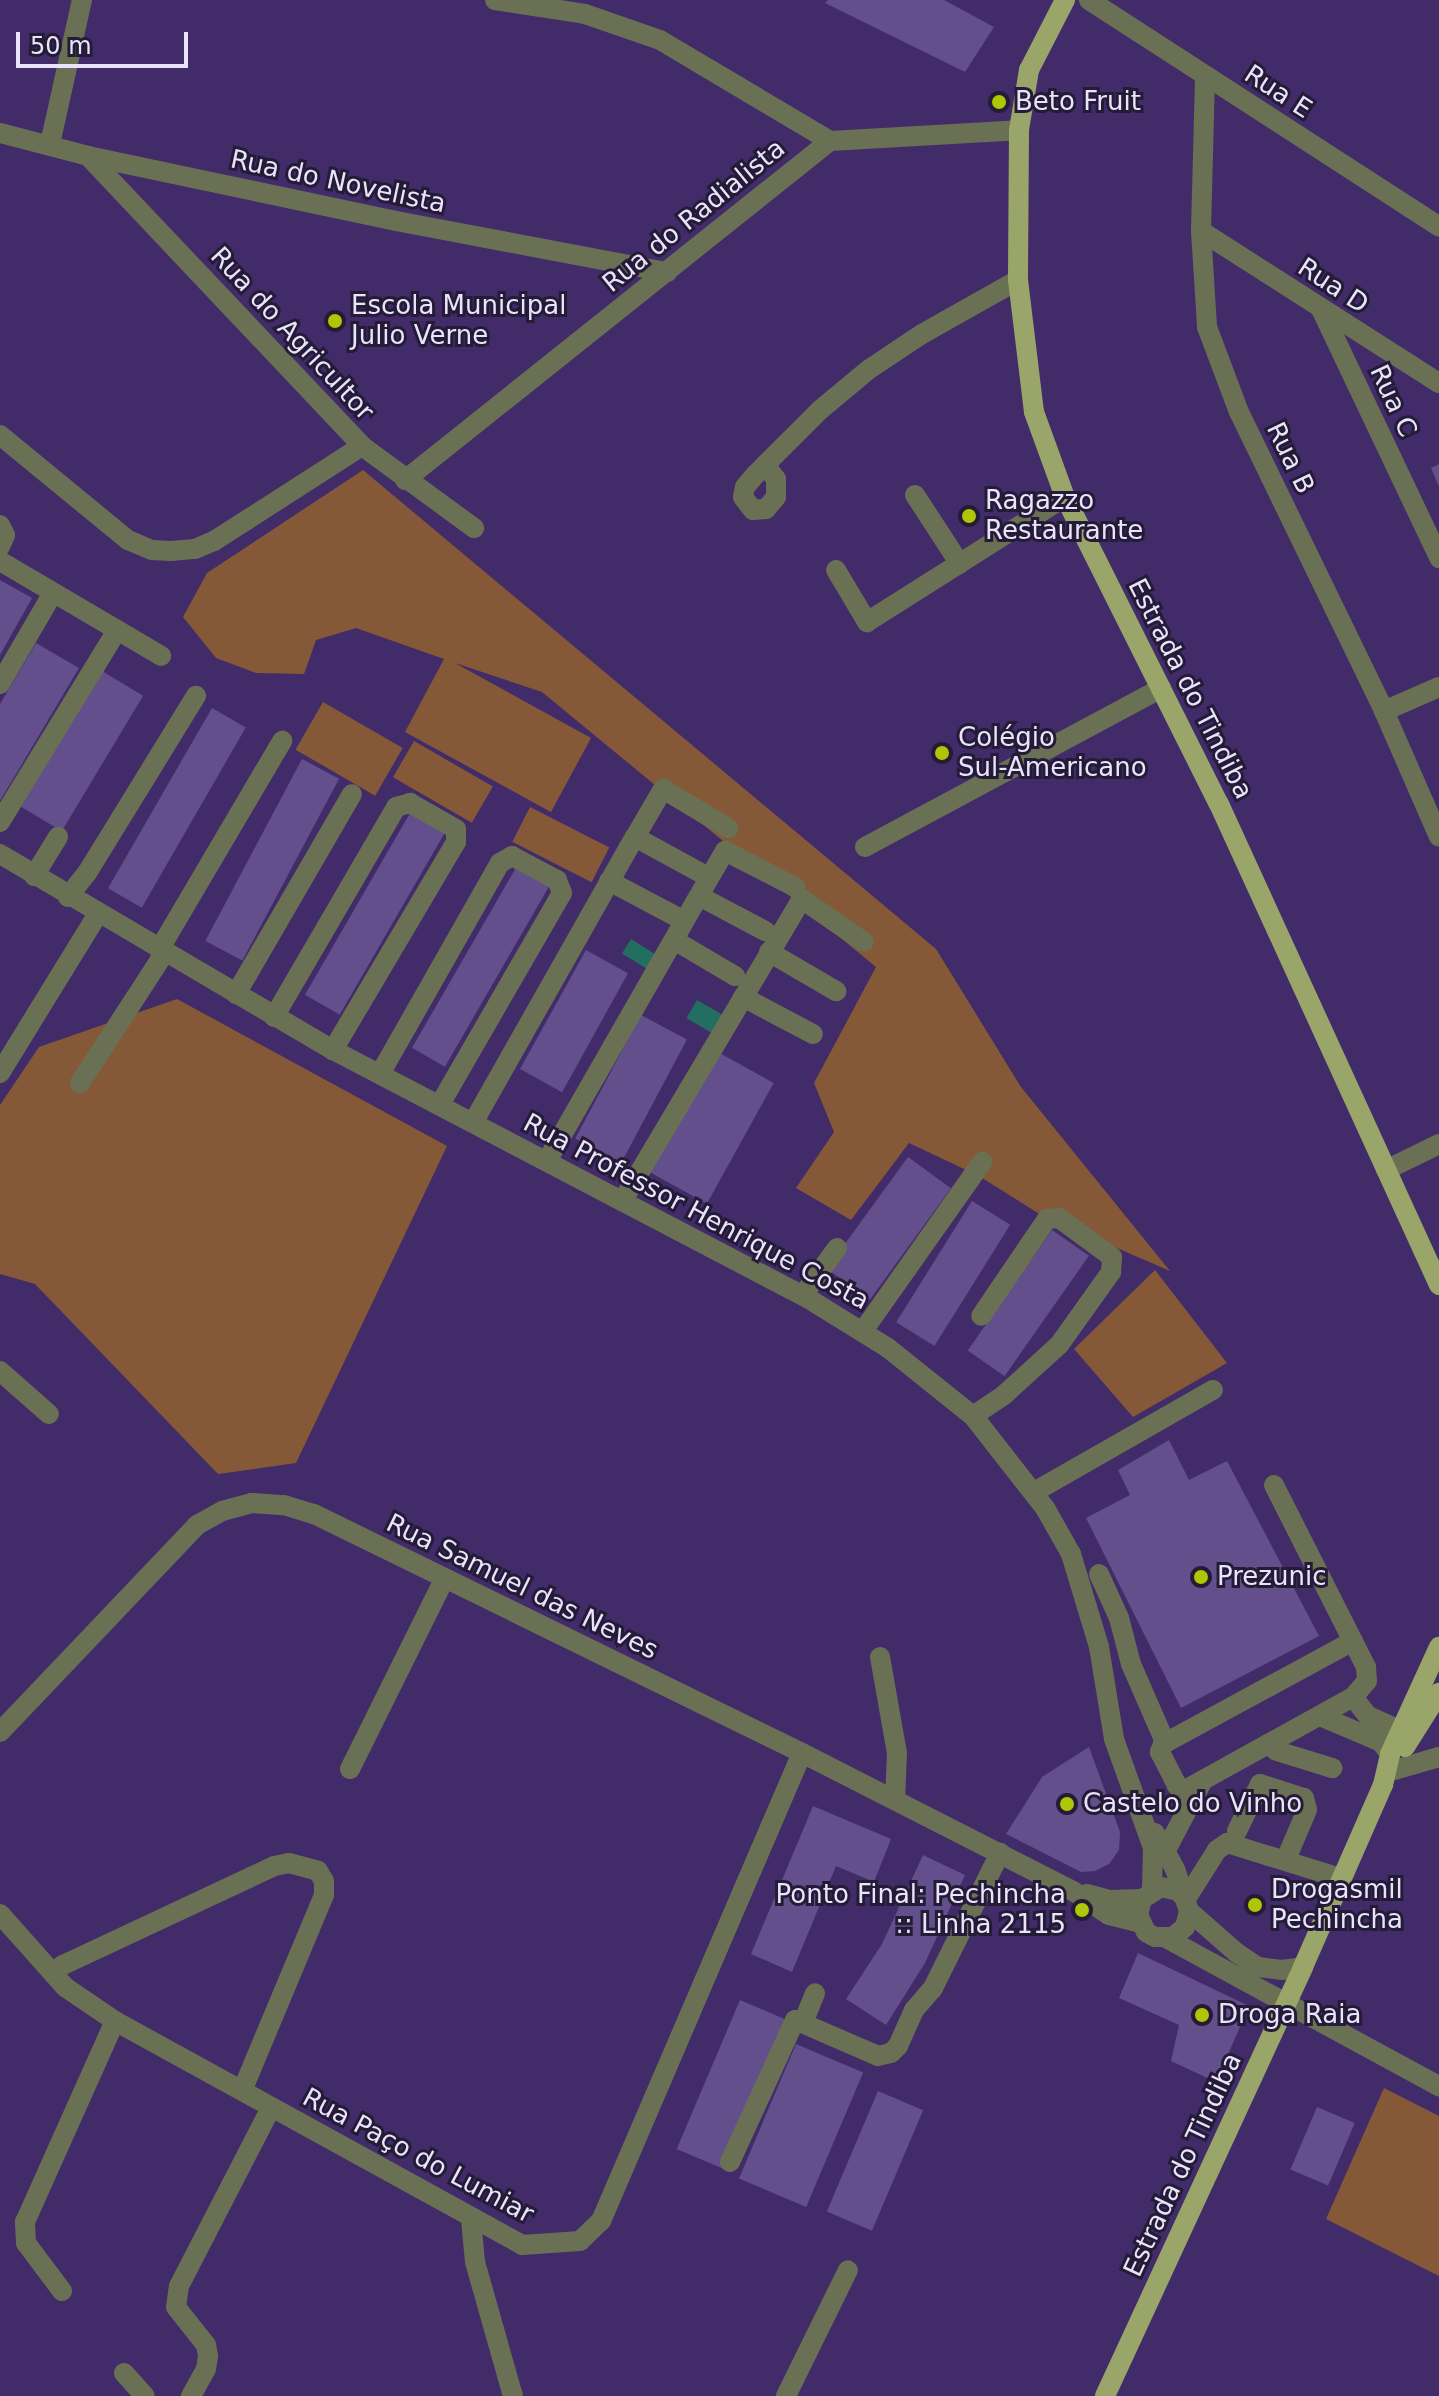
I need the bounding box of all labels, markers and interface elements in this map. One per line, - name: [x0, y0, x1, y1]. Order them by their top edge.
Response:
- scale bar: [20, 16, 192, 66]
- text: 50 m: [30, 32, 92, 60]
- street label: Rua E: [1238, 59, 1318, 125]
- place label: Beto Fruit: [1015, 86, 1141, 118]
- marker: Beto Fruit: [990, 93, 1008, 111]
- street label: Rua do Radialista: [597, 133, 791, 299]
- street label: Rua do Novelista: [228, 144, 448, 220]
- street label: Rua do Agricultor: [204, 241, 380, 427]
- street label: Rua D: [1292, 252, 1374, 320]
- place label: Escola Municipal Julio Verne: [351, 290, 566, 352]
- marker: Escola Municipal Julio Verne: [326, 312, 344, 330]
- street label: Rua C: [1363, 360, 1423, 442]
- street label: Rua B: [1259, 417, 1321, 499]
- place label: Ragazzo Restaurante: [985, 485, 1143, 546]
- marker: Ragazzo Restaurante: [960, 507, 978, 525]
- street label: Estrada do Tindiba: [1121, 574, 1259, 804]
- place label: Colégio Sul-Americano: [958, 722, 1147, 784]
- marker: Colégio Sul-Americano: [933, 744, 951, 762]
- street label: Rua Professor Henrique Costa: [518, 1107, 874, 1317]
- street label: Rua Samuel das Neves: [381, 1508, 663, 1666]
- place label: Prezunic: [1217, 1561, 1326, 1593]
- marker: Prezunic: [1192, 1568, 1210, 1586]
- place label: Castelo do Vinho: [1083, 1788, 1302, 1820]
- marker: Castelo do Vinho: [1058, 1795, 1076, 1813]
- place label: Drogasmil Pechincha: [1271, 1874, 1403, 1936]
- place label: Ponto Final: Pechincha :: Linha 2115: [776, 1879, 1066, 1940]
- marker: Drogasmil Pechincha: [1246, 1896, 1264, 1914]
- marker: Ponto Final: Pechincha :: Linha 2115: [1073, 1901, 1091, 1919]
- place label: Droga Raia: [1218, 1999, 1361, 2031]
- marker: Droga Raia: [1193, 2006, 1211, 2024]
- street label: Estrada do Tindiba: [1117, 2048, 1249, 2282]
- street label: Rua Paço do Lumiar: [297, 2082, 539, 2230]

